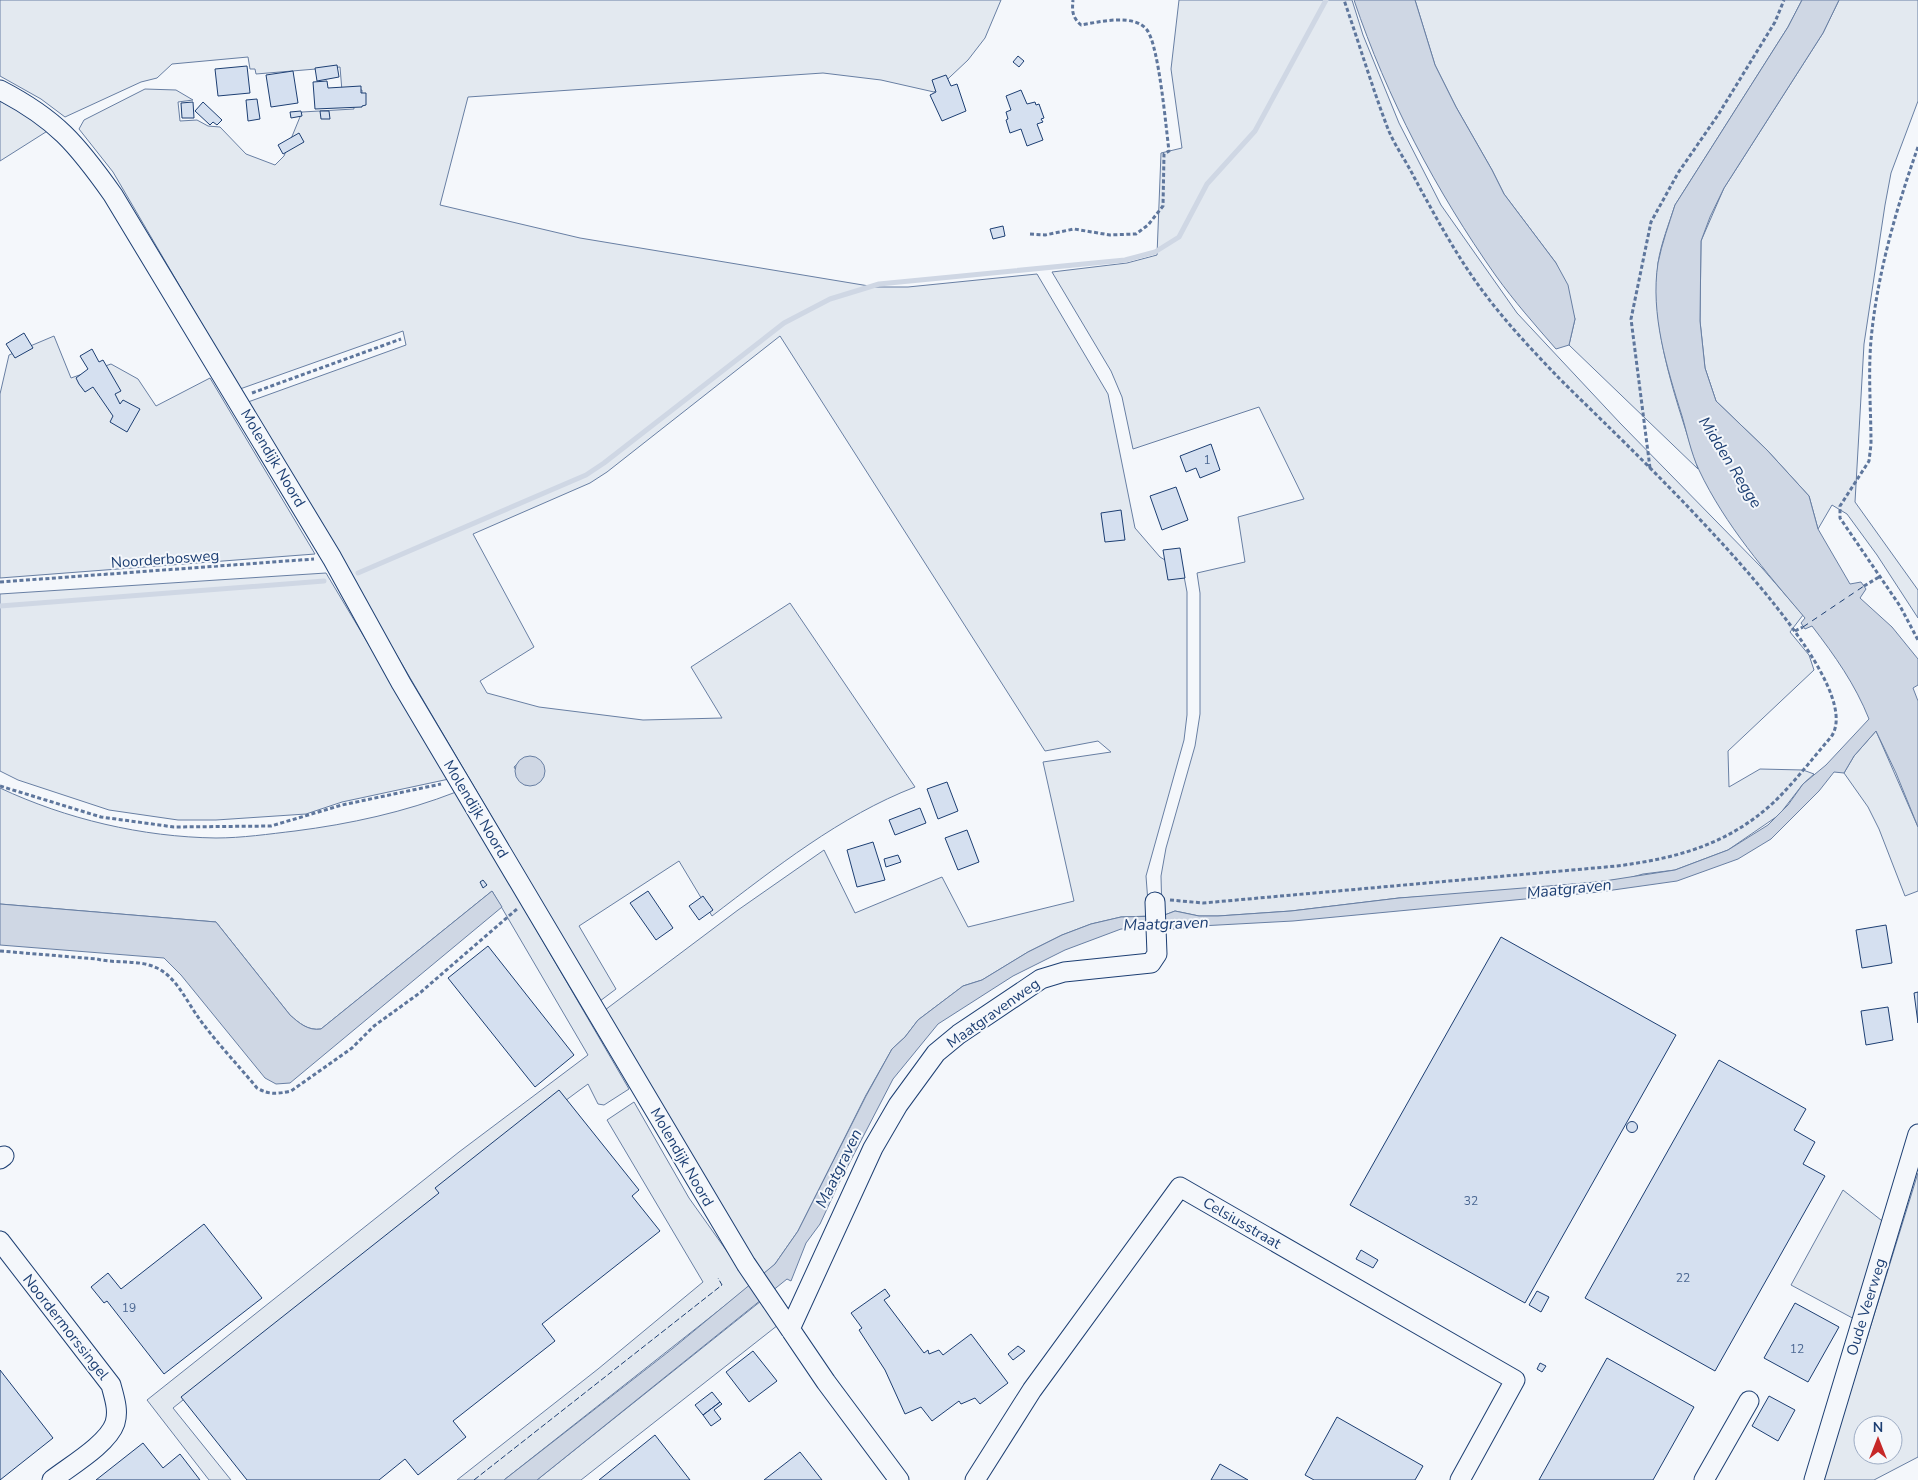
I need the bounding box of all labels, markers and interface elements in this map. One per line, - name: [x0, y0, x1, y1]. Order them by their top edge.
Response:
- street label: Molendijk Noord: [236, 405, 310, 511]
- water label: Midden Regge: [1693, 413, 1767, 513]
- house number: 1: [1203, 452, 1211, 468]
- street label: Noorderbosweg: [110, 545, 220, 573]
- street label: Molendijk Noord: [439, 756, 513, 862]
- water label: Maatgraven: [1526, 874, 1613, 904]
- water label: Maatgraven: [1123, 912, 1209, 936]
- street label: Maatgravenweg: [943, 973, 1043, 1053]
- street label: Molendijk Noord: [646, 1104, 718, 1210]
- water label: Maatgraven: [810, 1125, 867, 1212]
- street label: Celsiusstraat: [1199, 1193, 1285, 1254]
- house number: 32: [1464, 1193, 1478, 1209]
- street label: Oude Veerweg: [1842, 1256, 1890, 1358]
- street label: Noordermorssingel: [18, 1270, 114, 1385]
- house number: 22: [1676, 1270, 1690, 1286]
- house number: 19: [122, 1300, 136, 1316]
- house number: 12: [1790, 1341, 1804, 1357]
- north arrow: [1853, 1415, 1903, 1465]
- text: N: [1873, 1418, 1883, 1437]

